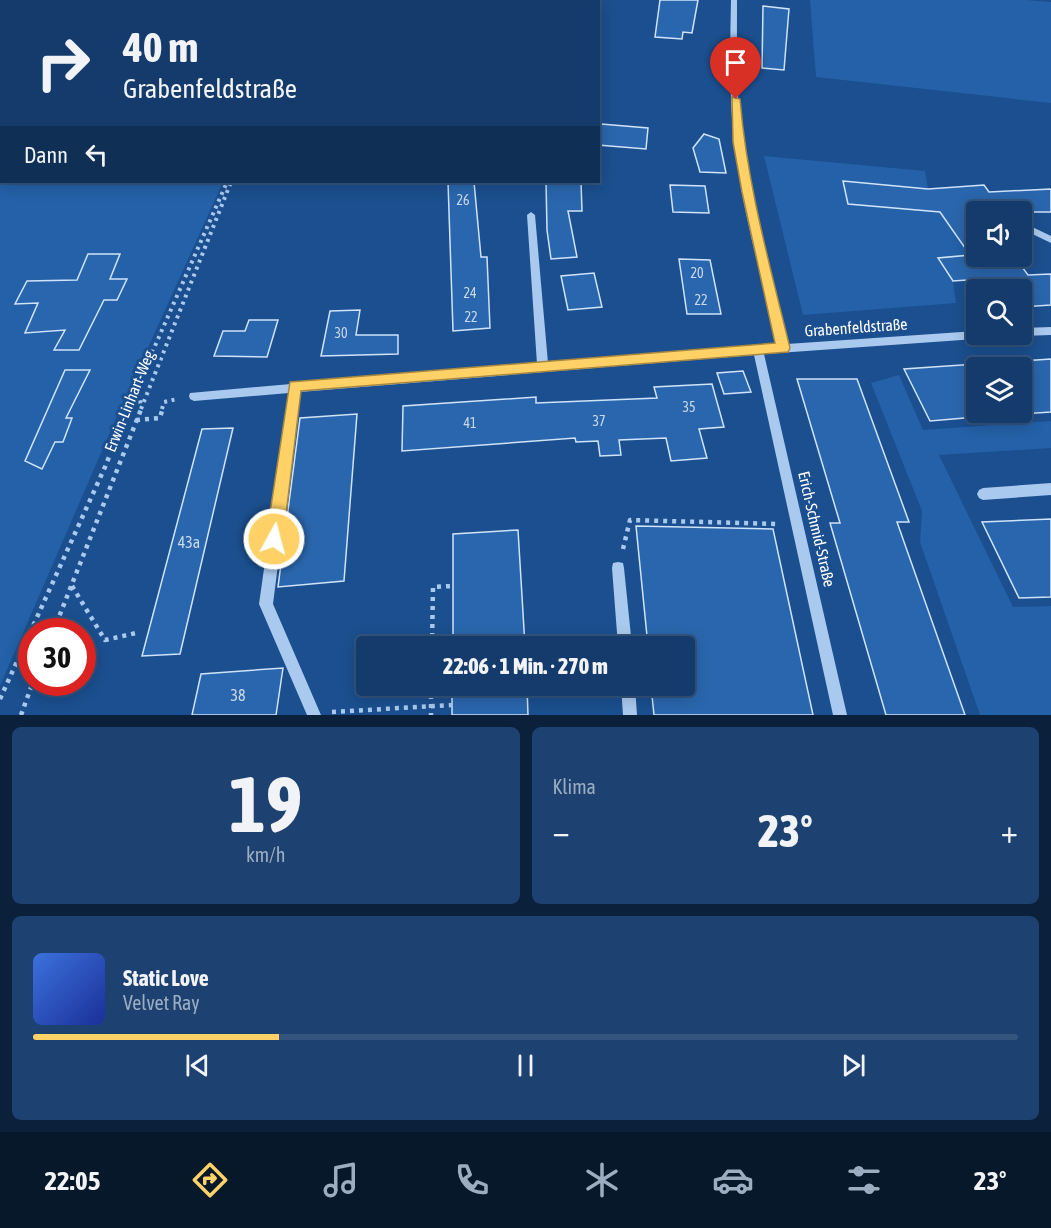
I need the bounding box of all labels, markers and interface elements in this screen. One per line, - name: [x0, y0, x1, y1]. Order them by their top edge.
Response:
- text: 40 m: [123, 23, 198, 71]
- icon: right: [24, 24, 102, 102]
- pin: [710, 37, 761, 99]
- icon: arrive: [719, 46, 752, 79]
- text: Grabenfeldstraße: [123, 73, 297, 104]
- icon: left: [80, 138, 113, 171]
- text: Dann: [24, 142, 68, 168]
- house number: 26: [456, 192, 470, 208]
- map controls: [966, 201, 1032, 423]
- button: sound: [966, 201, 1032, 267]
- house number: 20: [690, 265, 704, 281]
- button: search: [966, 279, 1032, 345]
- house number: 24: [463, 285, 477, 301]
- house number: 22: [694, 292, 708, 308]
- house number: 22: [464, 309, 478, 325]
- street label: Grabenfeldstraße: [804, 314, 908, 340]
- house number: 30: [334, 325, 348, 341]
- street label: Erwin-Linhart-Weg: [100, 348, 159, 455]
- button: layers: [966, 357, 1032, 423]
- house number: 35: [682, 399, 696, 415]
- house number: 37: [592, 413, 606, 429]
- house number: 41: [463, 415, 477, 431]
- street label: Erich-Schmid-Straße: [795, 469, 839, 589]
- position arrow: [242, 507, 306, 571]
- house number: 43a: [178, 533, 200, 551]
- speed limit sign: 30: [18, 618, 96, 696]
- text: 22:06 · 1 Min. · 270 m: [443, 653, 608, 679]
- house number: 38: [230, 686, 246, 704]
- text: 19: [229, 759, 302, 849]
- text: Klima: [553, 775, 596, 798]
- text: 23°: [758, 805, 813, 857]
- text: −: [553, 812, 570, 850]
- text: +: [1001, 812, 1018, 850]
- text: km/h: [246, 843, 286, 866]
- text: Static Love: [123, 965, 209, 991]
- text: Velvet Ray: [123, 991, 200, 1014]
- icon: previous: [181, 1049, 214, 1082]
- icon: pause: [509, 1049, 542, 1082]
- icon: next: [837, 1049, 870, 1082]
- icon: directions: [189, 1159, 231, 1201]
- icon: music: [320, 1159, 362, 1201]
- icon: phone: [451, 1159, 493, 1201]
- icon: climate: [581, 1159, 623, 1201]
- icon: car: [712, 1159, 754, 1201]
- icon: filters: [843, 1159, 885, 1201]
- text: 22:05: [44, 1165, 100, 1196]
- text: 23°: [974, 1165, 1007, 1196]

